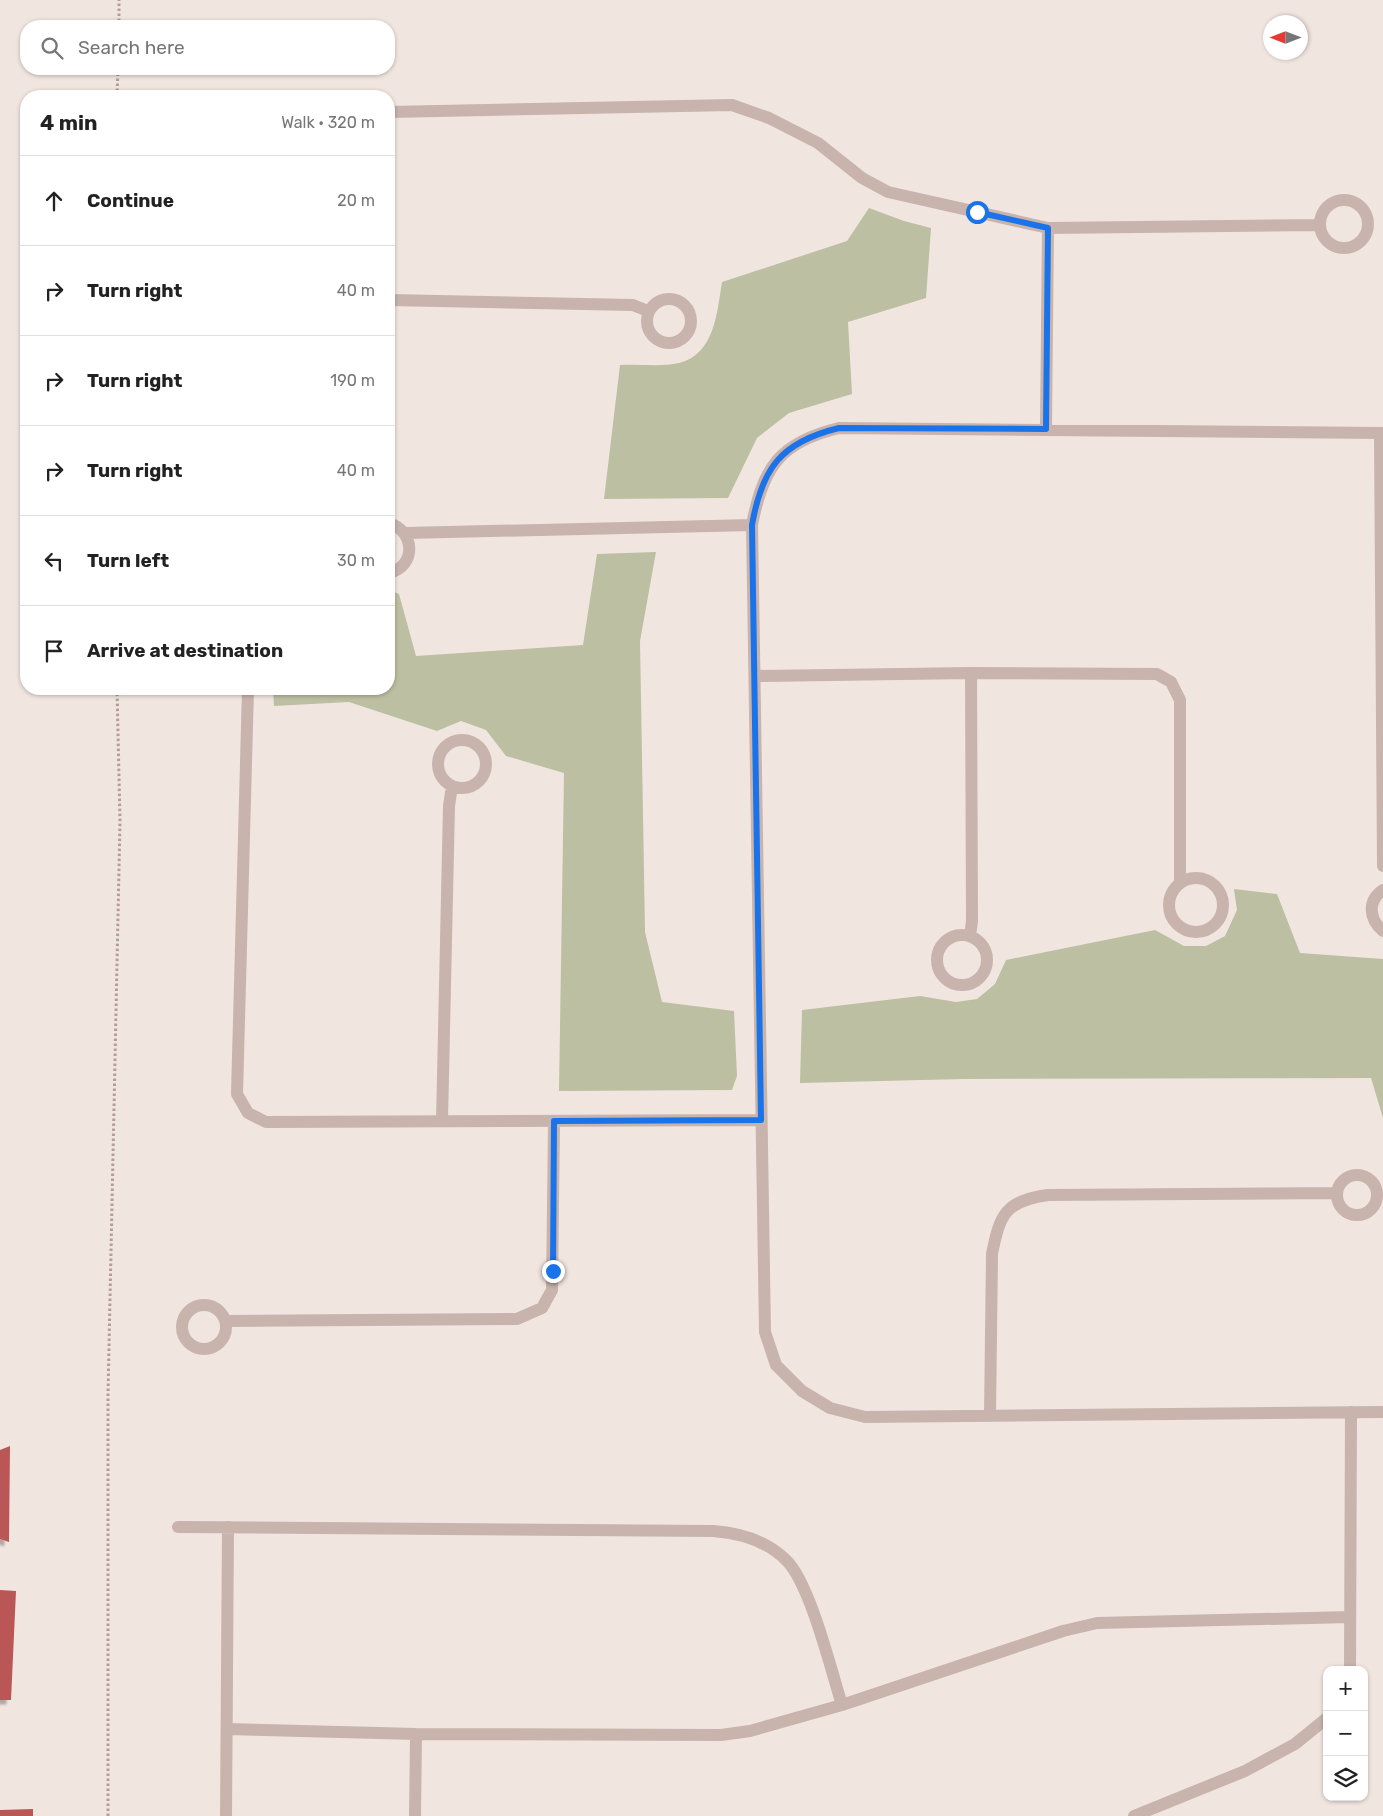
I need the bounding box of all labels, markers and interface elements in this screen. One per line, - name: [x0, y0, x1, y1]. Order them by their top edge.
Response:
- north arrow: [1263, 15, 1308, 60]
- search box: [20, 20, 395, 75]
- icon: search: [38, 34, 66, 62]
- text: Search here: [78, 36, 185, 59]
- text: 4 min: [40, 110, 98, 135]
- text: Walk · 320 m: [281, 113, 375, 132]
- icon: ahead: [40, 187, 68, 215]
- text: Continue: [87, 189, 174, 212]
- text: 20 m: [337, 191, 375, 210]
- route start: [966, 201, 989, 224]
- icon: right: [40, 277, 68, 305]
- text: Turn right: [87, 279, 182, 302]
- text: 40 m: [337, 281, 375, 300]
- icon: right: [40, 367, 68, 395]
- text: Turn right: [87, 369, 182, 392]
- text: 190 m: [330, 371, 375, 390]
- icon: right: [40, 457, 68, 485]
- text: Turn right: [87, 459, 182, 482]
- text: 40 m: [337, 461, 375, 480]
- icon: left: [40, 547, 68, 575]
- text: Turn left: [87, 549, 169, 572]
- text: 30 m: [337, 551, 375, 570]
- icon: arrive: [40, 637, 68, 665]
- text: Arrive at destination: [87, 639, 283, 662]
- route end: [542, 1260, 565, 1283]
- map controls: [1323, 1666, 1368, 1801]
- button: +: [1323, 1666, 1368, 1711]
- button: −: [1323, 1711, 1368, 1756]
- button: layers: [1323, 1756, 1368, 1801]

